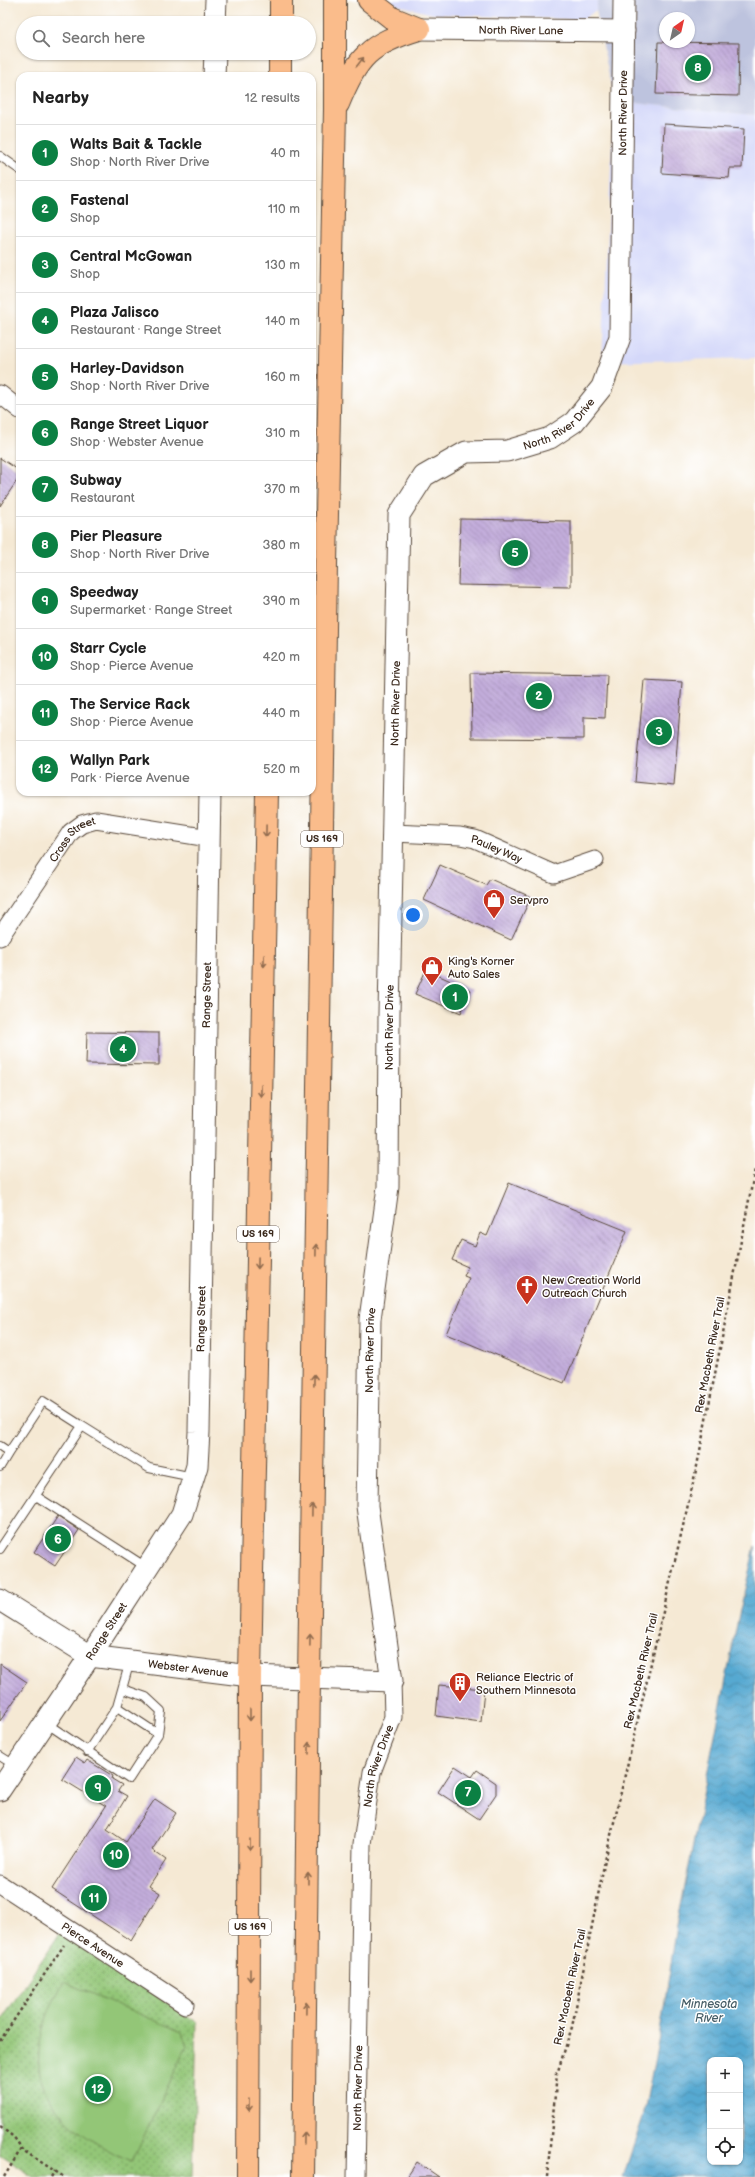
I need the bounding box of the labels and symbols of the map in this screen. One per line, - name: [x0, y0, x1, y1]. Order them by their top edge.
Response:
- north arrow: [659, 12, 695, 48]
- street label: North River Lane: [479, 23, 564, 37]
- pin: 8: [685, 53, 711, 83]
- one-way arrow: [355, 57, 364, 68]
- street label: North River Drive: [616, 70, 630, 156]
- street label: North River Drive: [521, 395, 597, 452]
- pin: 5: [502, 538, 528, 568]
- street label: North River Drive: [388, 660, 403, 746]
- pin: 2: [526, 681, 552, 711]
- pin: 3: [646, 717, 672, 747]
- street label: Cross Street: [46, 814, 97, 864]
- one-way arrow: [262, 824, 270, 837]
- road number: US 169: [301, 831, 343, 847]
- street label: Pauley Way: [470, 832, 524, 866]
- shop icon: Servpro: [481, 887, 507, 920]
- place label: Servpro: [510, 894, 549, 907]
- your location: [403, 905, 423, 925]
- one-way arrow: [260, 954, 268, 967]
- shop icon: King's Korner Auto Sales: [419, 954, 445, 987]
- place label: King's Korner Auto Sales: [448, 955, 515, 981]
- street label: Range Street: [199, 961, 214, 1028]
- pin: 1: [442, 982, 468, 1012]
- street label: North River Drive: [382, 984, 396, 1070]
- pin: 4: [110, 1034, 136, 1064]
- one-way arrow: [257, 1084, 265, 1097]
- road number: US 169: [237, 1226, 279, 1242]
- one-way arrow: [312, 1244, 320, 1257]
- one-way arrow: [254, 1256, 262, 1269]
- church icon: New Creation World Outreach Church: [514, 1273, 540, 1306]
- place label: New Creation World Outreach Church: [542, 1274, 641, 1300]
- street label: Range Street: [194, 1285, 208, 1352]
- street label: Rex Macbeth River Trail: [692, 1296, 728, 1414]
- street label: North River Drive: [362, 1306, 378, 1393]
- one-way arrow: [310, 1374, 318, 1387]
- one-way arrow: [308, 1504, 316, 1517]
- pin: 6: [45, 1524, 71, 1554]
- street label: Range Street: [83, 1599, 130, 1662]
- street label: Rex Macbeth River Trail: [621, 1612, 661, 1730]
- one-way arrow: [306, 1634, 314, 1647]
- street label: Webster Avenue: [147, 1657, 230, 1680]
- building icon: Reliance Electric of Southern Minnesota: [447, 1670, 473, 1703]
- place label: Reliance Electric of Southern Minnesota: [476, 1671, 576, 1697]
- one-way arrow: [246, 1708, 254, 1721]
- street label: North River Drive: [361, 1722, 396, 1808]
- one-way arrow: [305, 1742, 313, 1755]
- pin: 9: [85, 1773, 111, 1803]
- pin: 7: [455, 1778, 481, 1808]
- one-way arrow: [246, 1838, 254, 1851]
- pin: 10: [103, 1840, 129, 1870]
- one-way arrow: [304, 1872, 312, 1885]
- pin: 11: [81, 1883, 107, 1913]
- road number: US 169: [229, 1919, 271, 1935]
- street label: Pierce Avenue: [59, 1920, 127, 1970]
- street label: Rex Macbeth River Trail: [551, 1928, 589, 2046]
- one-way arrow: [246, 1968, 254, 1981]
- water label: Minnesota River: [681, 1997, 737, 2026]
- one-way arrow: [302, 2002, 310, 2015]
- street label: North River Drive: [350, 2045, 365, 2131]
- pin: 12: [85, 2074, 111, 2104]
- one-way arrow: [245, 2098, 253, 2111]
- one-way arrow: [300, 2132, 307, 2145]

